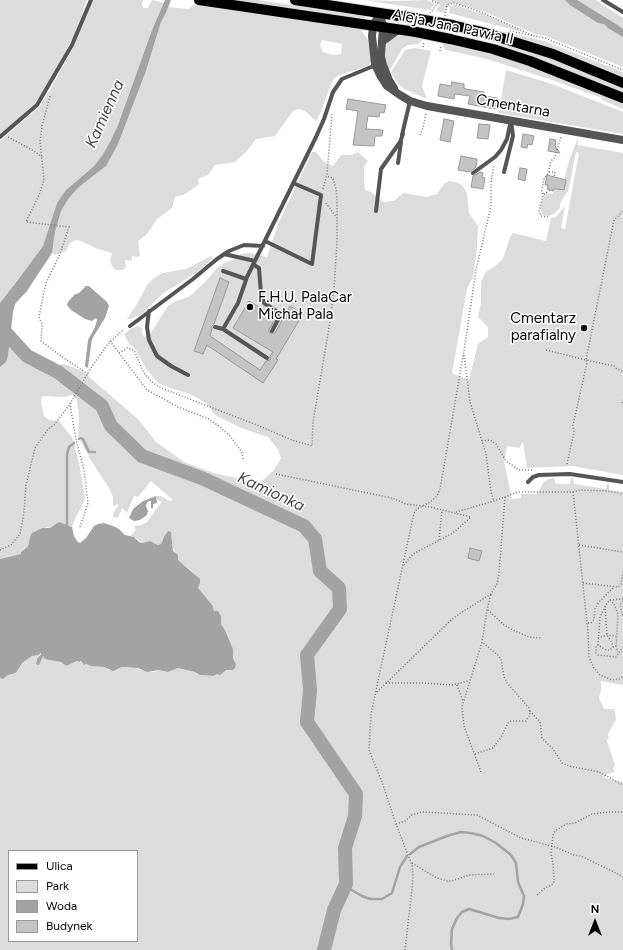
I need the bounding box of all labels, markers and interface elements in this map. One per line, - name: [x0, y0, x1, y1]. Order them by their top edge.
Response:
- street label: Aleja Jana Pawła II: [391, 5, 515, 49]
- water label: Kamienna: [82, 77, 128, 151]
- street label: Cmentarna: [475, 91, 551, 121]
- place label: F.H.U. PalaCar Michał Pala: [258, 289, 352, 324]
- marker: F.H.U. PalaCar Michał Pala: [245, 302, 255, 312]
- place label: Cmentarz parafialny: [510, 310, 576, 345]
- marker: Cmentarz parafialny: [579, 323, 589, 333]
- water label: Kamionka: [235, 468, 307, 516]
- legend: [8, 850, 138, 942]
- text: Ulica: [46, 859, 73, 873]
- text: Park: [46, 879, 69, 893]
- text: Woda: [46, 899, 77, 913]
- north arrow: [575, 902, 615, 942]
- text: N: [591, 903, 599, 916]
- text: Budynek: [46, 919, 92, 933]

